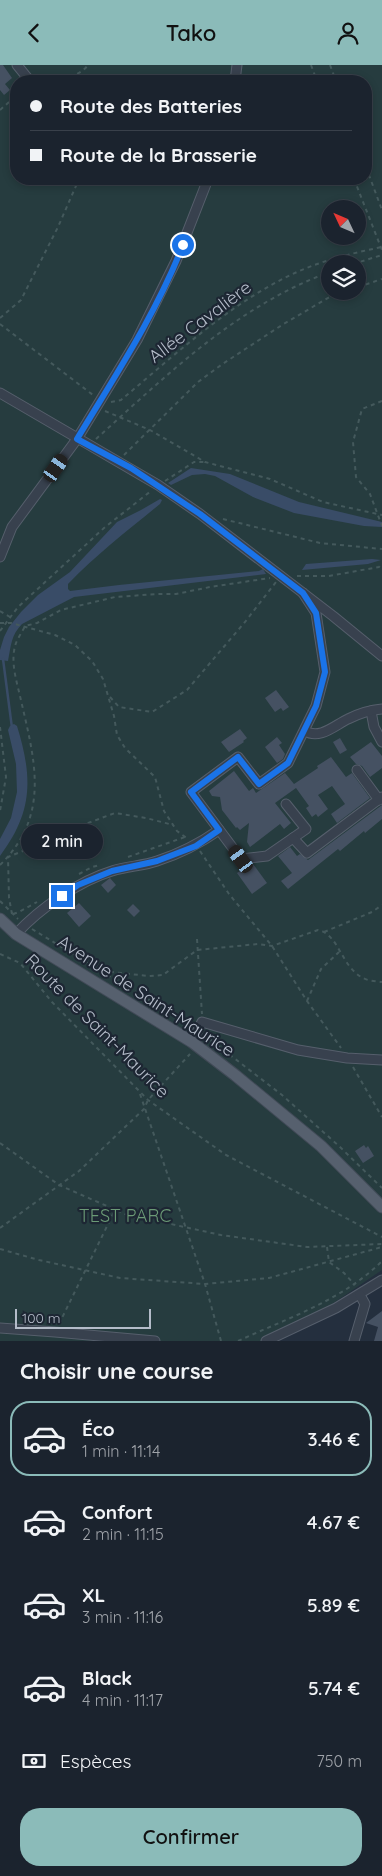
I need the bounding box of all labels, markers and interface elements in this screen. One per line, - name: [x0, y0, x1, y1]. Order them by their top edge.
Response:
- icon: back: [20, 19, 48, 47]
- text: Tako: [166, 19, 216, 47]
- icon: person: [334, 19, 362, 47]
- text: Route des Batteries: [60, 94, 242, 118]
- text: Route de la Brasserie: [60, 143, 257, 167]
- north arrow: [321, 200, 366, 245]
- map controls: [321, 200, 366, 300]
- route start: [172, 234, 194, 256]
- button: layers: [321, 255, 366, 300]
- street label: Allée Cavalière: [144, 275, 256, 368]
- car: [41, 451, 70, 485]
- callout: 2 min: [21, 823, 103, 859]
- text: 2 min: [41, 831, 83, 851]
- car: [226, 842, 255, 876]
- route end: [51, 885, 73, 907]
- street label: Avenue de Saint-Maurice: [53, 930, 239, 1062]
- street label: Route de Saint-Maurice: [20, 949, 174, 1103]
- park label: TEST PARC: [79, 1204, 171, 1227]
- scale bar: [15, 1306, 151, 1329]
- text: 100 m: [22, 1309, 60, 1327]
- text: Choisir une course: [20, 1357, 214, 1385]
- icon: car: [22, 1416, 67, 1461]
- text: Éco: [82, 1417, 115, 1441]
- text: 3.46 €: [307, 1427, 360, 1451]
- text: 1 min · 11:14: [82, 1441, 160, 1461]
- icon: car: [22, 1499, 67, 1544]
- text: Confort: [82, 1500, 153, 1524]
- text: 4.67 €: [307, 1510, 360, 1534]
- text: 2 min · 11:15: [82, 1524, 164, 1544]
- icon: car: [22, 1582, 67, 1627]
- text: XL: [82, 1583, 105, 1607]
- text: 5.89 €: [307, 1593, 360, 1617]
- text: 3 min · 11:16: [82, 1607, 163, 1627]
- icon: car: [22, 1665, 67, 1710]
- text: Black: [82, 1666, 132, 1690]
- text: 5.74 €: [308, 1676, 360, 1700]
- text: 4 min · 11:17: [82, 1690, 163, 1710]
- icon: cash: [20, 1747, 48, 1775]
- text: Espèces: [60, 1749, 131, 1773]
- text: 750 m: [317, 1751, 362, 1771]
- button: Confirmer: [20, 1808, 362, 1866]

